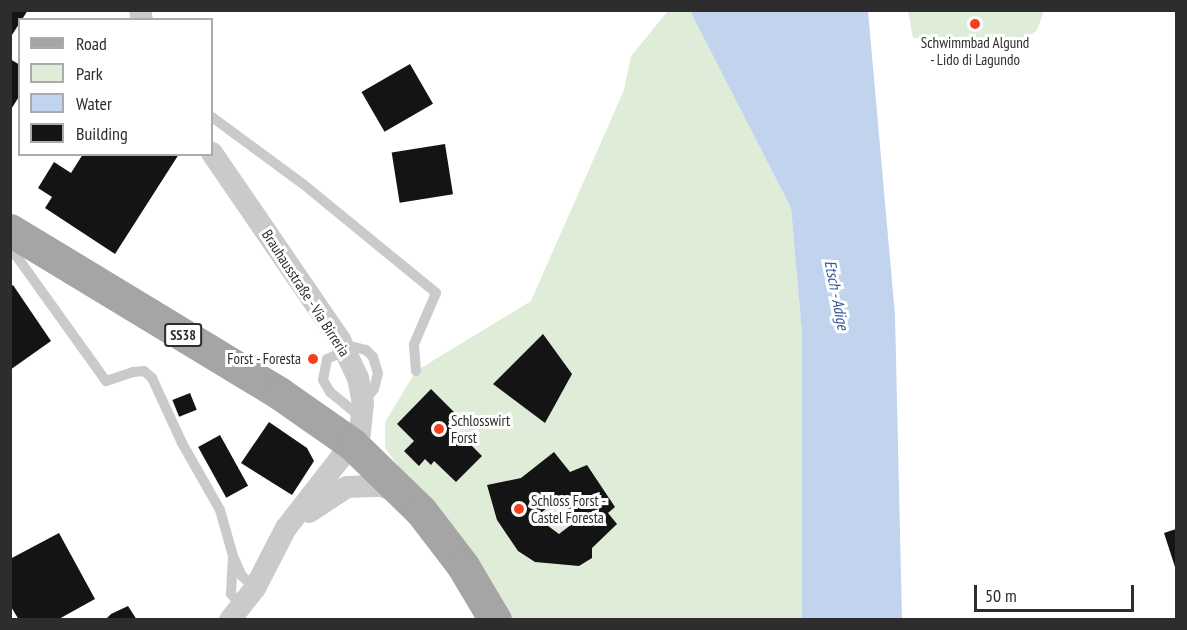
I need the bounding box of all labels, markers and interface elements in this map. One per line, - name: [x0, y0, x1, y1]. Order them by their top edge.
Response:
- marker: Schwimmbad Algund - Lido di Lagundo: [968, 17, 982, 31]
- legend: [18, 18, 213, 156]
- text: Road: [76, 32, 107, 55]
- place label: Schwimmbad Algund - Lido di Lagundo: [921, 33, 1029, 68]
- text: Park: [76, 62, 103, 85]
- text: Water: [76, 92, 112, 115]
- text: Building: [76, 122, 128, 145]
- street label: Brauhausstraße - Via Birreria: [258, 226, 354, 360]
- water label: Etsch - Adige: [821, 258, 853, 332]
- road number: SS38: [164, 324, 202, 346]
- place label: Forst - Foresta: [226, 350, 301, 368]
- marker: Forst - Foresta: [306, 352, 320, 366]
- place label: Schlosswirt Forst: [451, 411, 510, 446]
- marker: Schlosswirt Forst: [432, 422, 446, 436]
- place label: Schloss Forst - Castel Foresta: [531, 491, 606, 526]
- marker: Schloss Forst - Castel Foresta: [512, 502, 526, 516]
- scale bar: [977, 573, 1138, 611]
- text: 50 m: [985, 584, 1017, 607]

